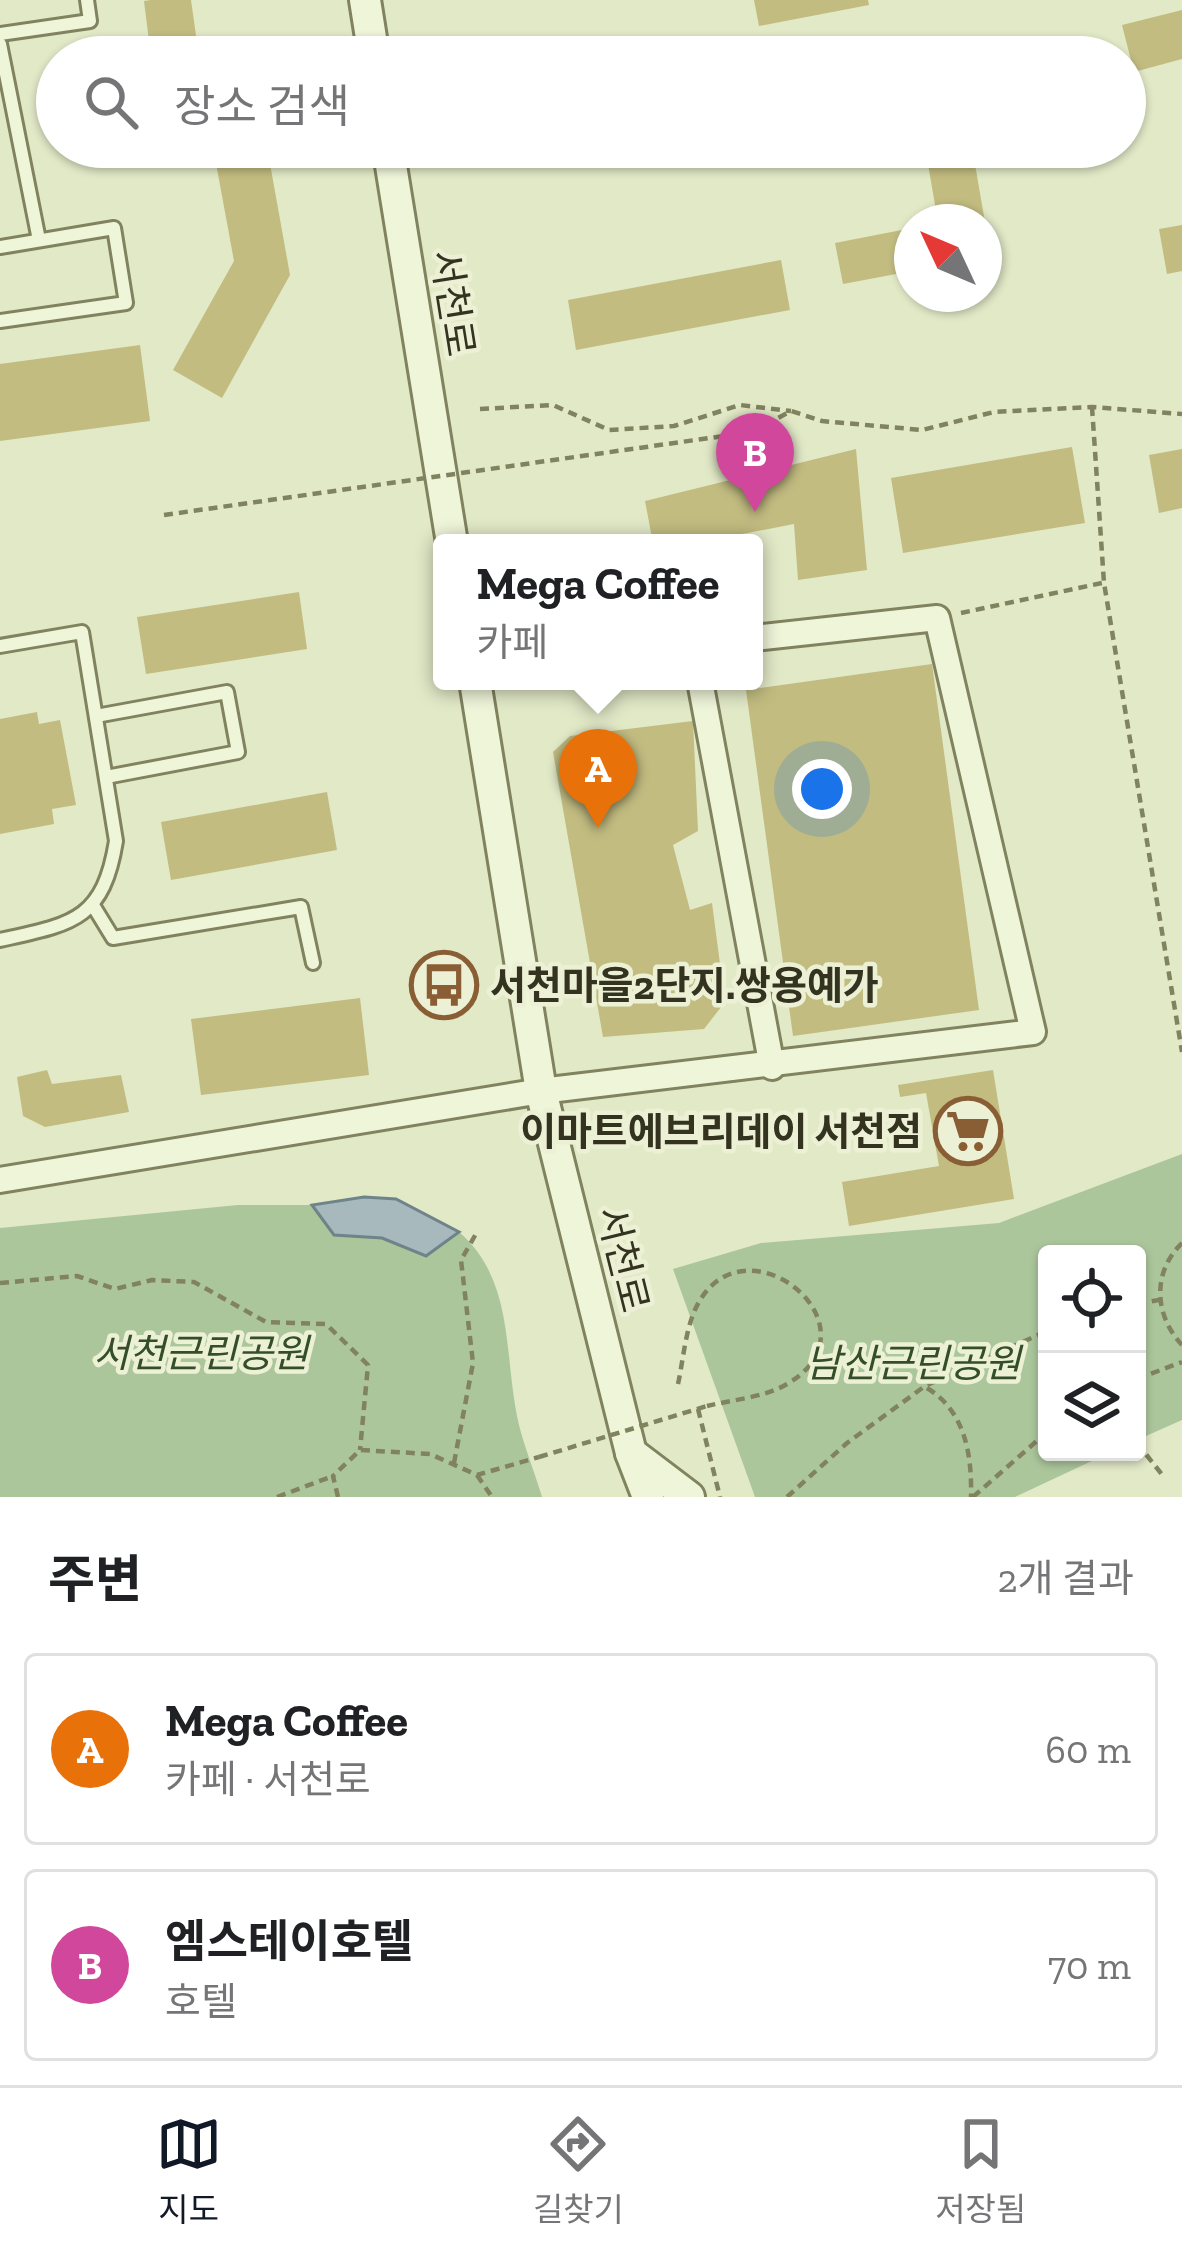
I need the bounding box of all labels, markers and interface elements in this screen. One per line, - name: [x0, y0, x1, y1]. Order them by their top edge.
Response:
- search box: [36, 36, 1146, 168]
- icon: search: [78, 69, 144, 135]
- text: 장소 검색: [174, 80, 350, 134]
- north arrow: [894, 204, 1002, 312]
- street label: 서천로: [421, 246, 485, 360]
- pin: B: [716, 413, 794, 512]
- popup: [433, 534, 763, 690]
- text: Mega Coffee: [477, 557, 719, 611]
- text: 카페: [477, 619, 548, 666]
- pin: A: [559, 729, 637, 828]
- your location: [792, 759, 852, 819]
- bus stop icon: 서천마을2단지.쌍용예가: [409, 950, 479, 1020]
- place label: 서천마을2단지.쌍용예가: [490, 962, 879, 1009]
- supermarket icon: 이마트에브리데이 서천점: [933, 1096, 1003, 1166]
- place label: 이마트에브리데이 서천점: [520, 1108, 922, 1155]
- street label: 서천로: [587, 1201, 659, 1317]
- map controls: [1038, 1245, 1146, 1461]
- button: locate: [1038, 1245, 1146, 1353]
- park label: 서천근린공원: [93, 1330, 312, 1377]
- park label: 남산근린공원: [805, 1340, 1024, 1387]
- button: layers: [1038, 1353, 1146, 1461]
- text: 주변: [48, 1549, 142, 1610]
- text: 2개 결과: [997, 1555, 1134, 1602]
- text: Mega Coffee: [165, 1694, 408, 1748]
- text: A: [77, 1726, 103, 1773]
- text: 60 m: [1045, 1726, 1131, 1773]
- text: 카페 · 서천로: [165, 1756, 371, 1803]
- text: 엠스테이호텔: [165, 1915, 413, 1969]
- text: B: [78, 1942, 102, 1989]
- text: 70 m: [1048, 1942, 1131, 1989]
- text: 호텔: [165, 1978, 237, 2025]
- tab: 지도: [156, 2111, 222, 2231]
- tab: 길찾기: [533, 2111, 624, 2231]
- tab: 저장됨: [935, 2111, 1026, 2231]

